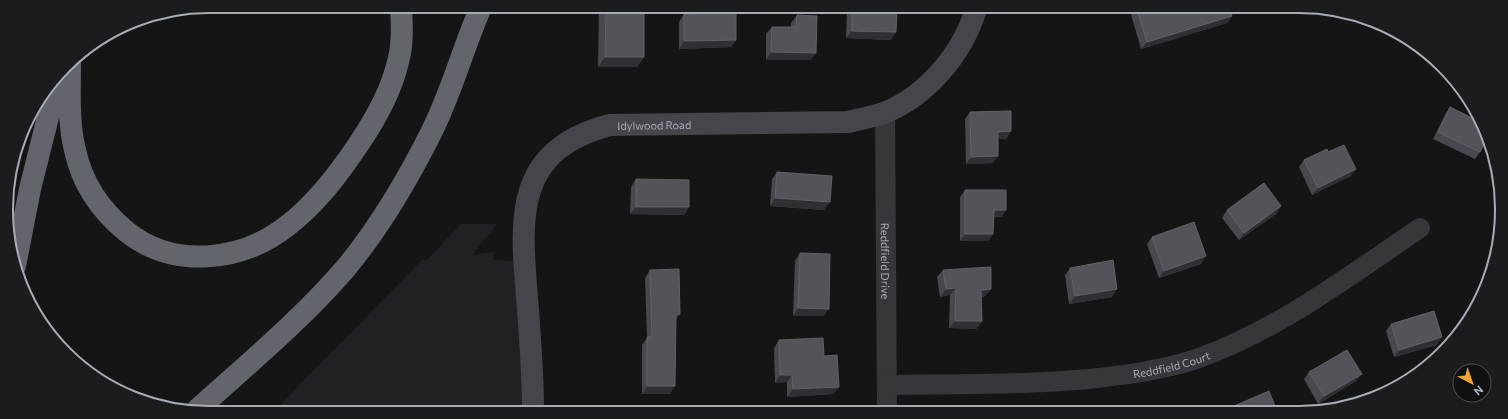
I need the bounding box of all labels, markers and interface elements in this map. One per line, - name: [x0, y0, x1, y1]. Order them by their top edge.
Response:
- street label: Idylwood Road: [617, 117, 691, 131]
- street label: Reddfield Drive: [879, 223, 893, 299]
- street label: Reddfield Court: [1132, 348, 1212, 380]
- north arrow: [1452, 363, 1492, 403]
- text: N: [1472, 383, 1486, 399]

